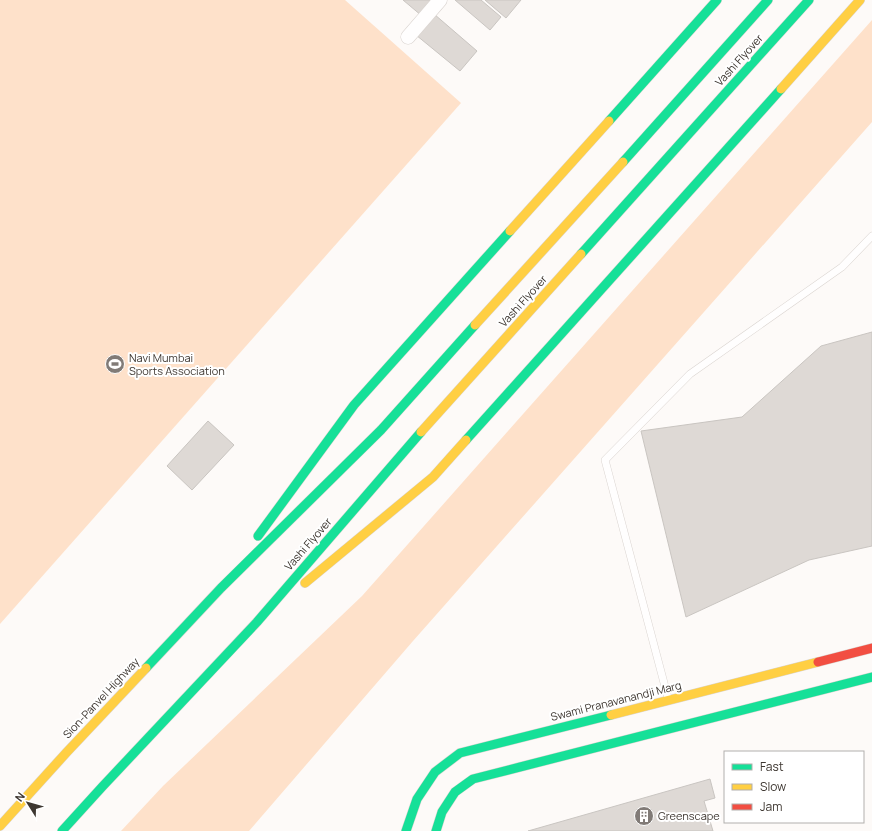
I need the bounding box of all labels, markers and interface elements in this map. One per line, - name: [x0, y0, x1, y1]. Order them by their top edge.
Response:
- street label: Vashi Flyover: [711, 30, 766, 89]
- street label: Vashi Flyover: [495, 271, 550, 330]
- place label: Navi Mumbai Sports Association: [129, 350, 225, 378]
- sports icon: Navi Mumbai Sports Association: [104, 353, 126, 375]
- street label: Vashi Flyover: [281, 514, 335, 573]
- street label: Sion-Panvel Highway: [59, 654, 142, 741]
- street label: Swami Pranavanandji Marg: [549, 677, 683, 724]
- legend: [724, 751, 864, 823]
- text: Fast: [760, 758, 784, 775]
- text: Slow: [760, 778, 786, 795]
- north arrow: [8, 783, 48, 823]
- text: N: [11, 789, 28, 804]
- text: Jam: [760, 798, 782, 815]
- building icon: Greenscape: [633, 805, 655, 827]
- place label: Greenscape: [658, 808, 720, 823]

